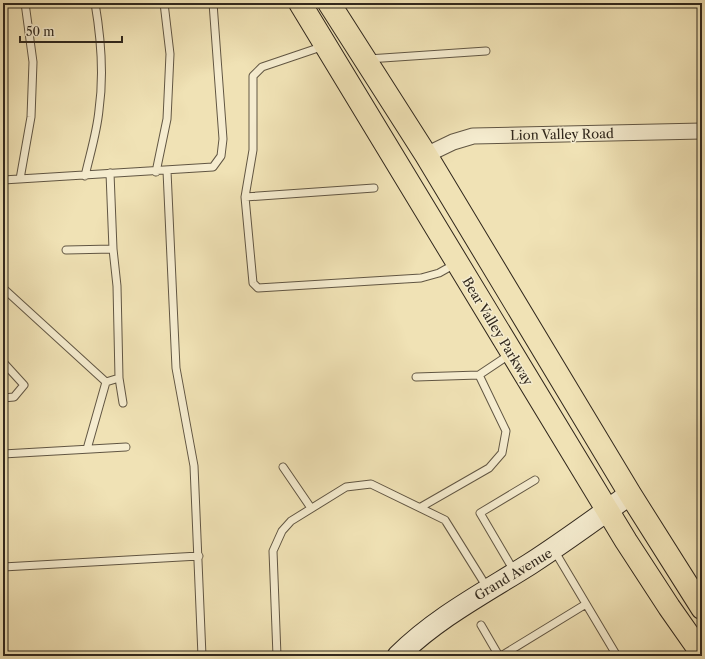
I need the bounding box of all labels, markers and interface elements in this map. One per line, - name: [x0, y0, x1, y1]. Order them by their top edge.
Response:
- scale bar: [20, 18, 122, 44]
- text: 50 m: [26, 24, 55, 39]
- street label: Lion Valley Road: [510, 125, 614, 143]
- street label: Bear Valley Parkway: [459, 274, 537, 389]
- street label: Grand Avenue: [471, 544, 555, 604]

